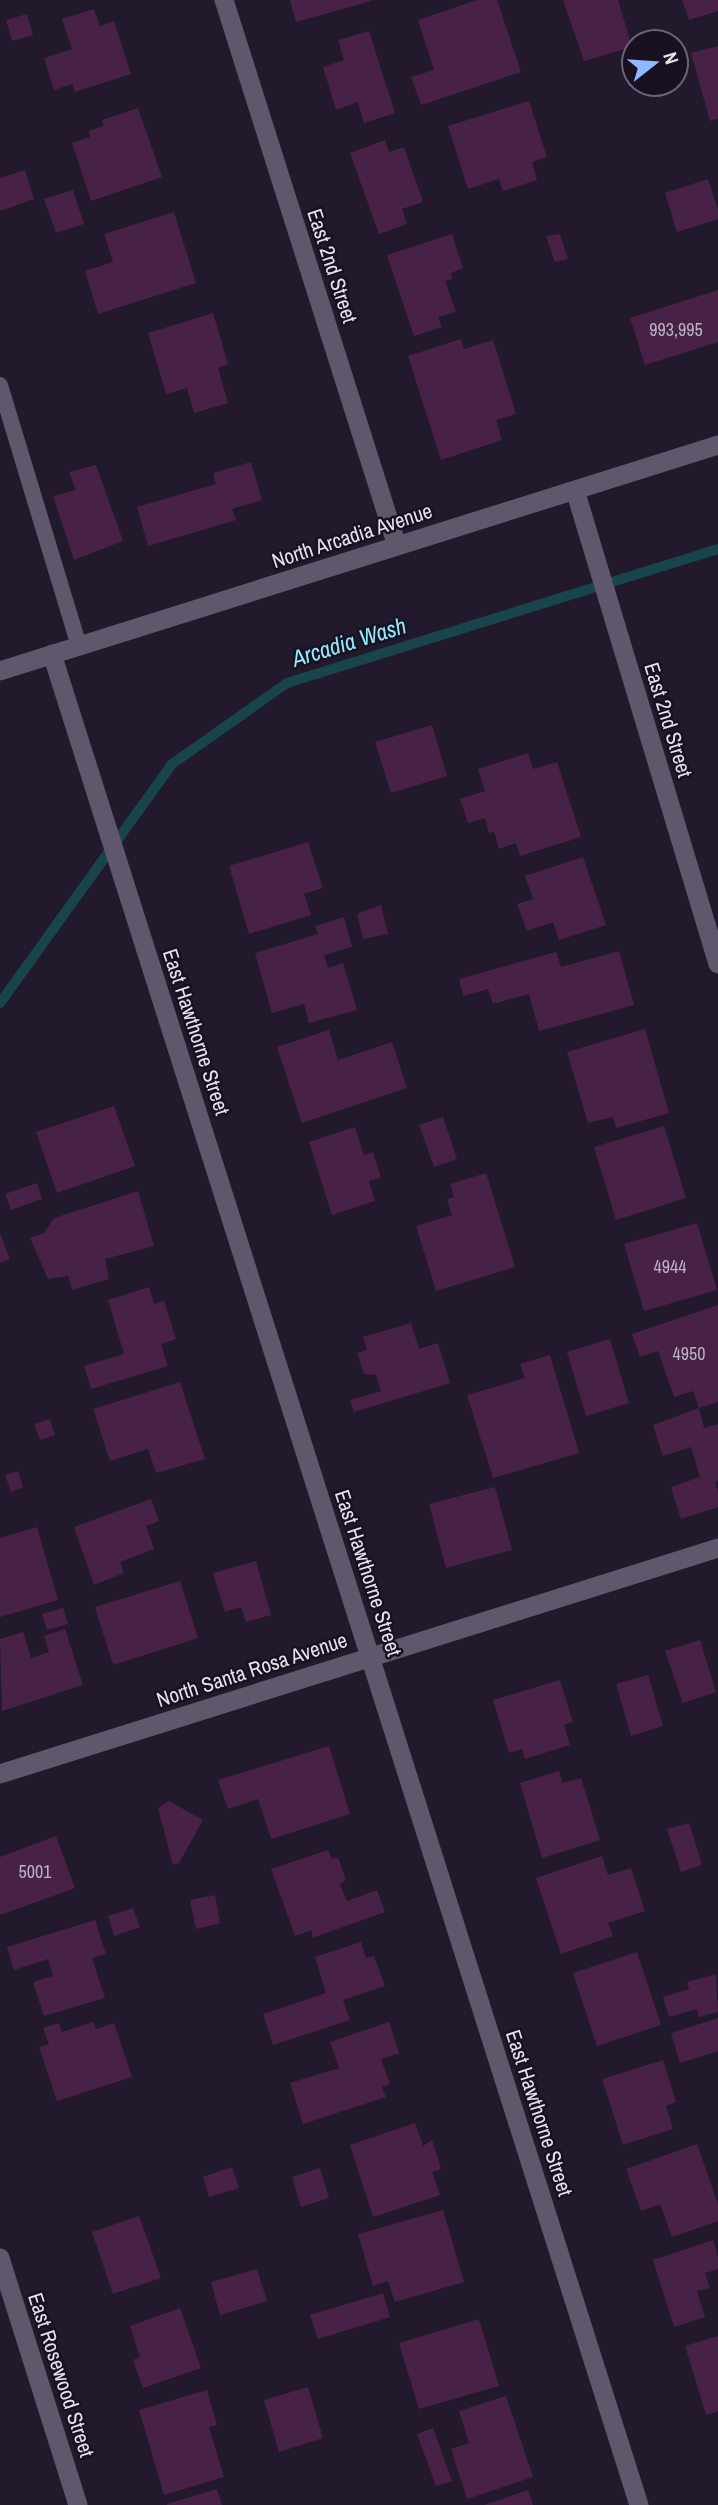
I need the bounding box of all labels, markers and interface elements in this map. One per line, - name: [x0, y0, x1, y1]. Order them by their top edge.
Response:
- north arrow: [620, 28, 690, 98]
- text: N: [657, 49, 685, 67]
- street label: East 2nd Street: [300, 205, 365, 327]
- house number: 993,995: [649, 317, 703, 342]
- street label: North Arcadia Avenue: [268, 496, 436, 575]
- water label: Arcadia Wash: [287, 609, 410, 674]
- street label: East 2nd Street: [637, 659, 700, 781]
- street label: East Hawthorne Street: [156, 945, 237, 1119]
- house number: 4944: [654, 1254, 686, 1279]
- house number: 4950: [673, 1341, 705, 1366]
- street label: East Hawthorne Street: [328, 1486, 409, 1660]
- street label: North Santa Rosa Avenue: [153, 1625, 351, 1714]
- house number: 5001: [19, 1859, 52, 1884]
- street label: East Hawthorne Street: [499, 2026, 580, 2200]
- street label: East Rosewood Street: [21, 2289, 102, 2461]

